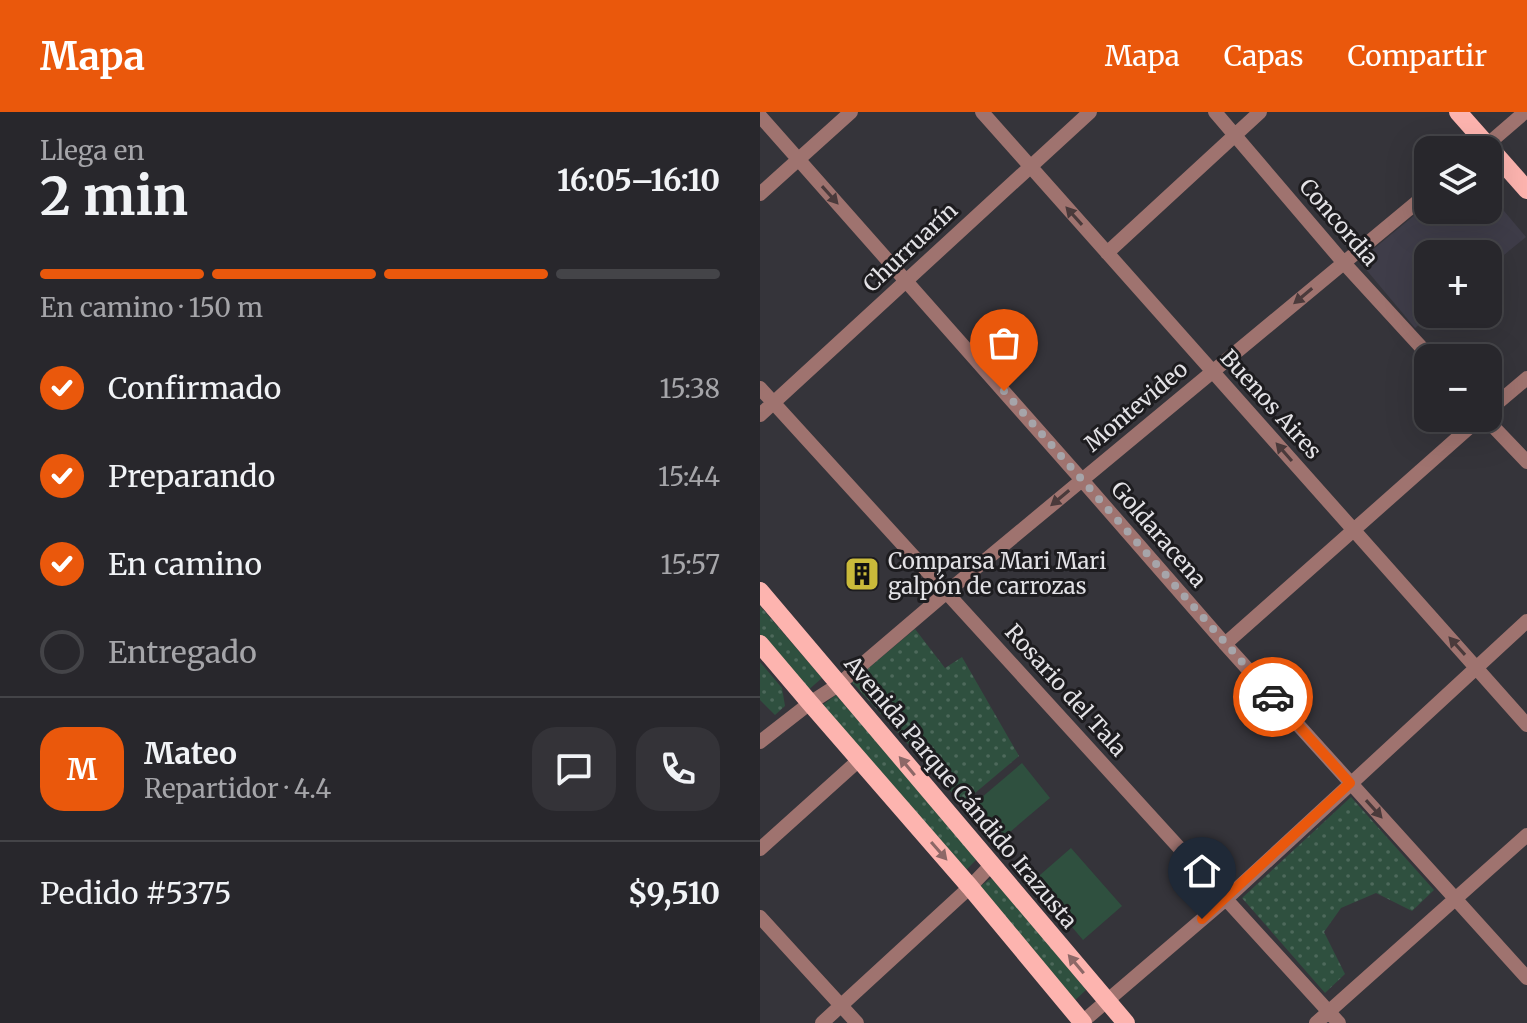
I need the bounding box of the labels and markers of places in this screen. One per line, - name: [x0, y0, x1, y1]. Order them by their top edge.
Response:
- pin: [970, 309, 1038, 391]
- place label: Comparsa Mari Mari galpón de carrozas: [888, 547, 1106, 600]
- building icon: Comparsa Mari Mari galpón de carrozas: [843, 555, 881, 593]
- pin: [1168, 837, 1236, 919]

